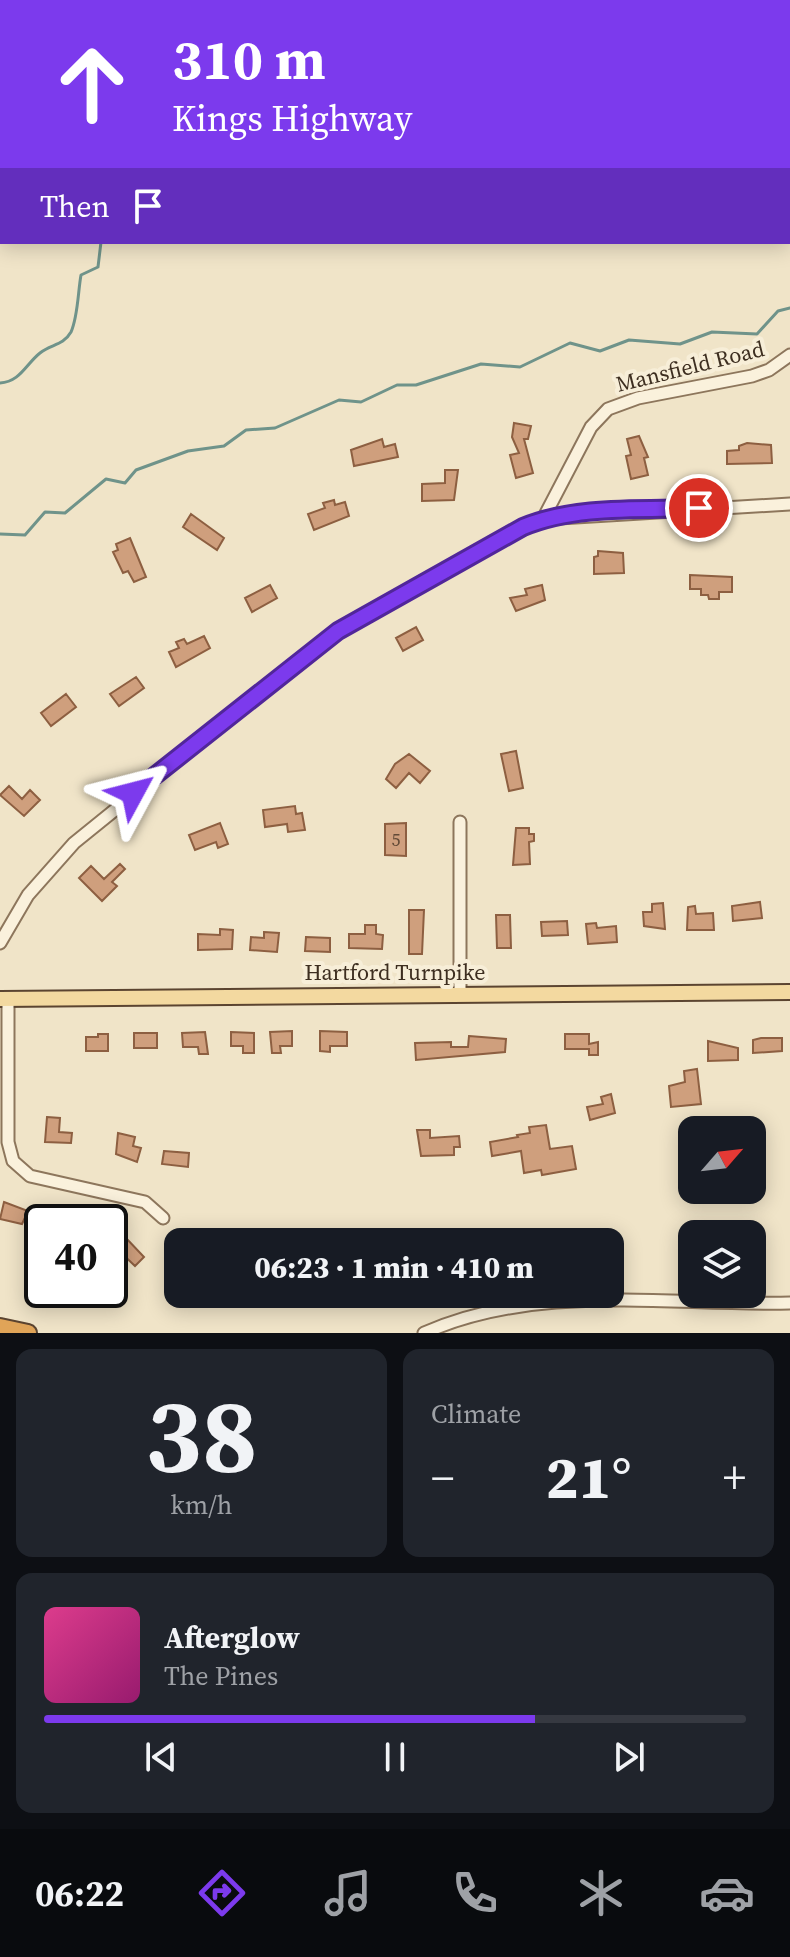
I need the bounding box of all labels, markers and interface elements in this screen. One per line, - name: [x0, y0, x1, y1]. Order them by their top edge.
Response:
- text: 310 m: [172, 21, 326, 98]
- icon: ahead: [40, 32, 144, 136]
- text: Kings Highway: [172, 94, 412, 143]
- icon: arrive: [126, 184, 170, 228]
- text: Then: [40, 186, 110, 227]
- street label: Mansfield Road: [613, 333, 768, 399]
- pin: [665, 474, 733, 542]
- icon: arrive: [677, 486, 721, 530]
- position arrow: [91, 751, 175, 835]
- house number: 5: [392, 827, 401, 852]
- street label: Hartford Turnpike: [305, 957, 485, 987]
- north arrow: [678, 1116, 766, 1204]
- map controls: [678, 1116, 766, 1308]
- speed limit sign: 40: [24, 1204, 128, 1308]
- button: layers: [678, 1220, 766, 1308]
- text: 06:23 · 1 min · 410 m: [254, 1247, 534, 1288]
- text: 38: [145, 1363, 258, 1506]
- text: Climate: [431, 1396, 521, 1432]
- text: 21°: [546, 1436, 631, 1518]
- text: −: [431, 1447, 454, 1508]
- text: +: [723, 1447, 746, 1508]
- text: km/h: [171, 1487, 232, 1523]
- text: Afterglow: [164, 1617, 300, 1658]
- text: The Pines: [164, 1658, 278, 1694]
- icon: previous: [139, 1735, 183, 1779]
- icon: pause: [373, 1735, 417, 1779]
- icon: next: [607, 1735, 651, 1779]
- icon: directions: [194, 1865, 250, 1921]
- icon: music: [320, 1865, 376, 1921]
- icon: phone: [447, 1865, 503, 1921]
- icon: climate: [573, 1865, 629, 1921]
- icon: car: [699, 1865, 755, 1921]
- text: 06:22: [35, 1869, 124, 1918]

